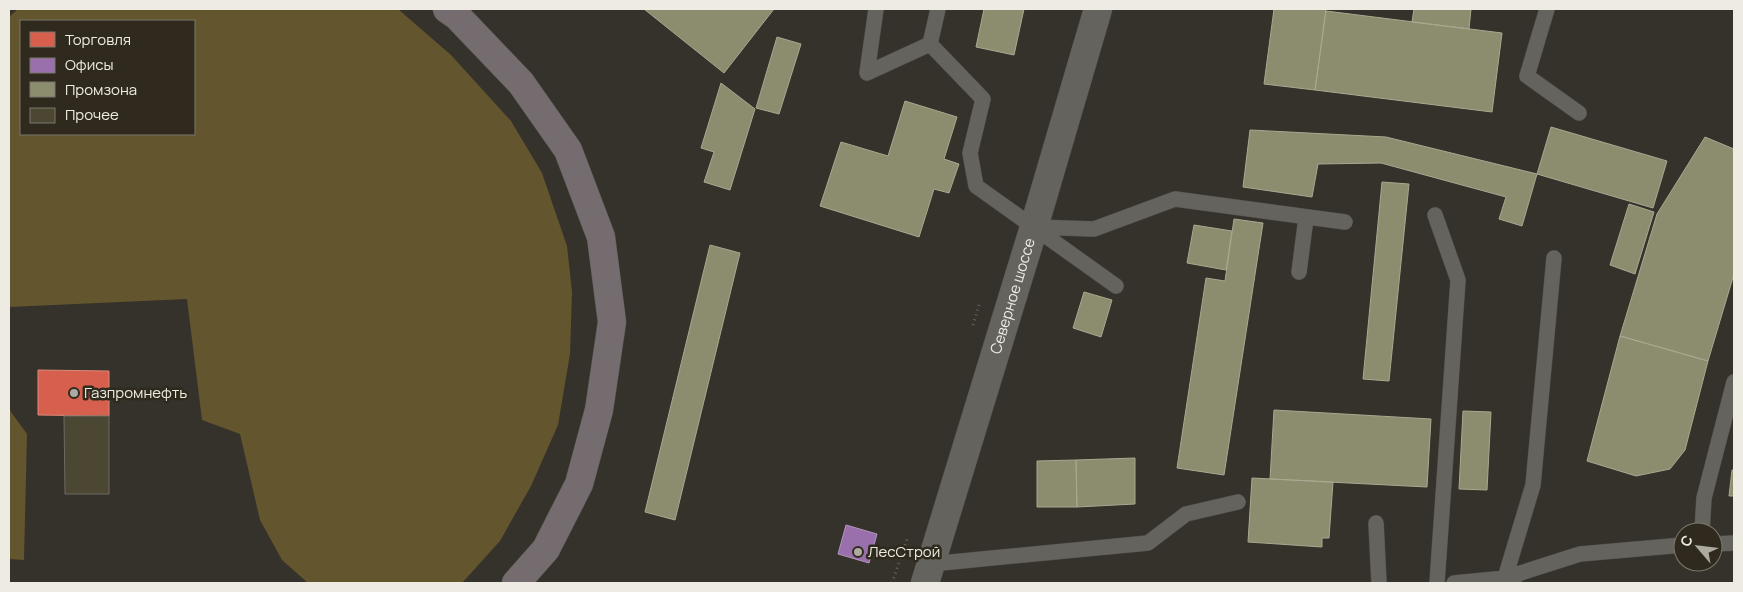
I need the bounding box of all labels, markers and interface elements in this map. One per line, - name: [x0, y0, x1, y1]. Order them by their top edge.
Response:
- legend: [20, 20, 195, 135]
- text: Торговля: [65, 29, 131, 50]
- text: Офисы: [65, 54, 114, 75]
- text: Промзона: [65, 79, 137, 100]
- text: Прочее: [65, 104, 119, 125]
- street label: Северное шоссе: [985, 235, 1040, 357]
- place label: Газпромнефть: [84, 382, 187, 403]
- marker: Газпромнефть: [68, 387, 80, 399]
- north arrow: [1673, 522, 1723, 572]
- text: С: [1675, 532, 1697, 550]
- place label: ЛесСтрой: [868, 541, 940, 562]
- marker: ЛесСтрой: [852, 546, 864, 558]

